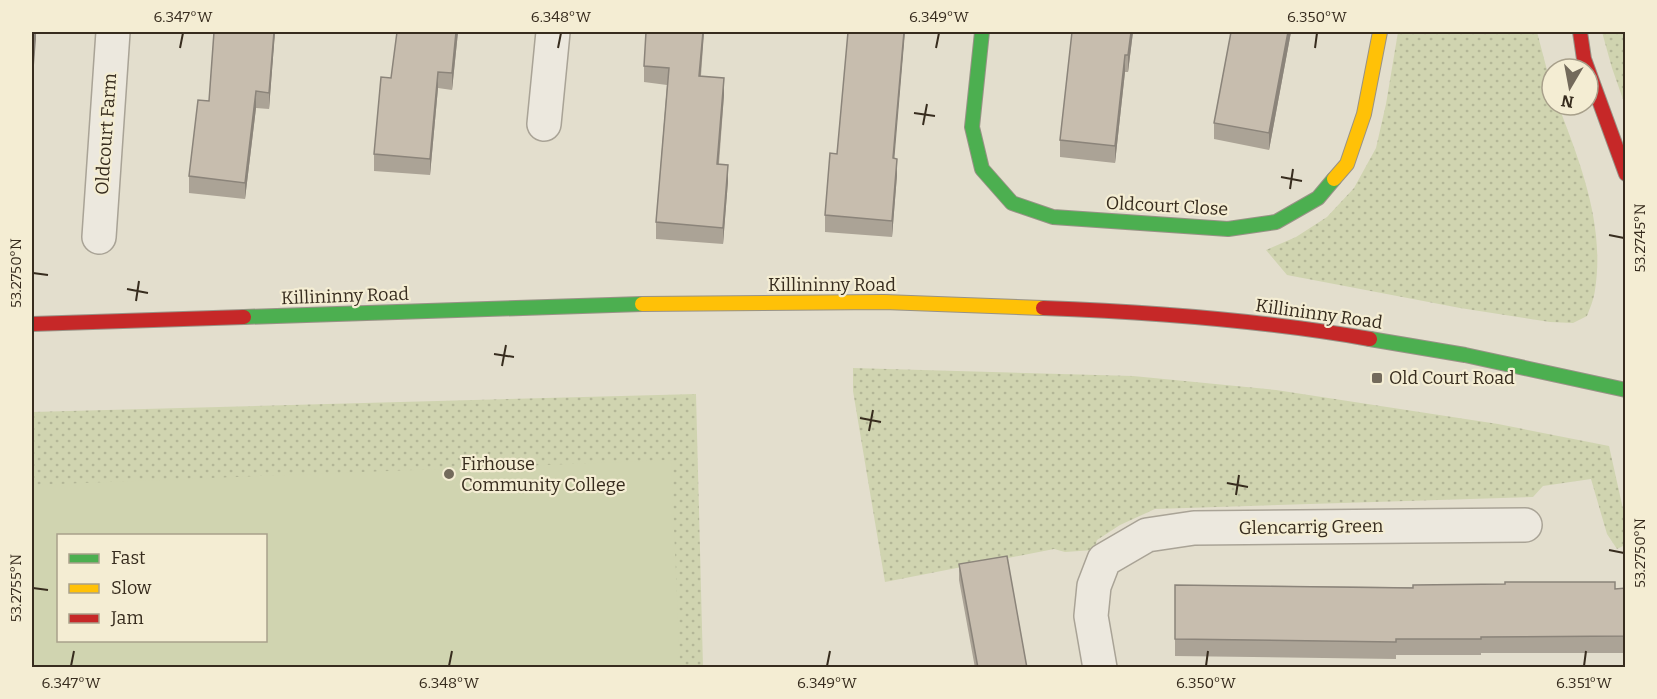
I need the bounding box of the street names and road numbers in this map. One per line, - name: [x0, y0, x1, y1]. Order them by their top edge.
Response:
- street label: Oldcourt Farm: [91, 72, 121, 196]
- street label: Oldcourt Close: [1105, 192, 1229, 220]
- street label: Killininny Road: [768, 274, 896, 296]
- street label: Killininny Road: [281, 283, 410, 309]
- street label: Killininny Road: [1254, 294, 1384, 334]
- street label: Glencarrig Green: [1239, 515, 1384, 539]

